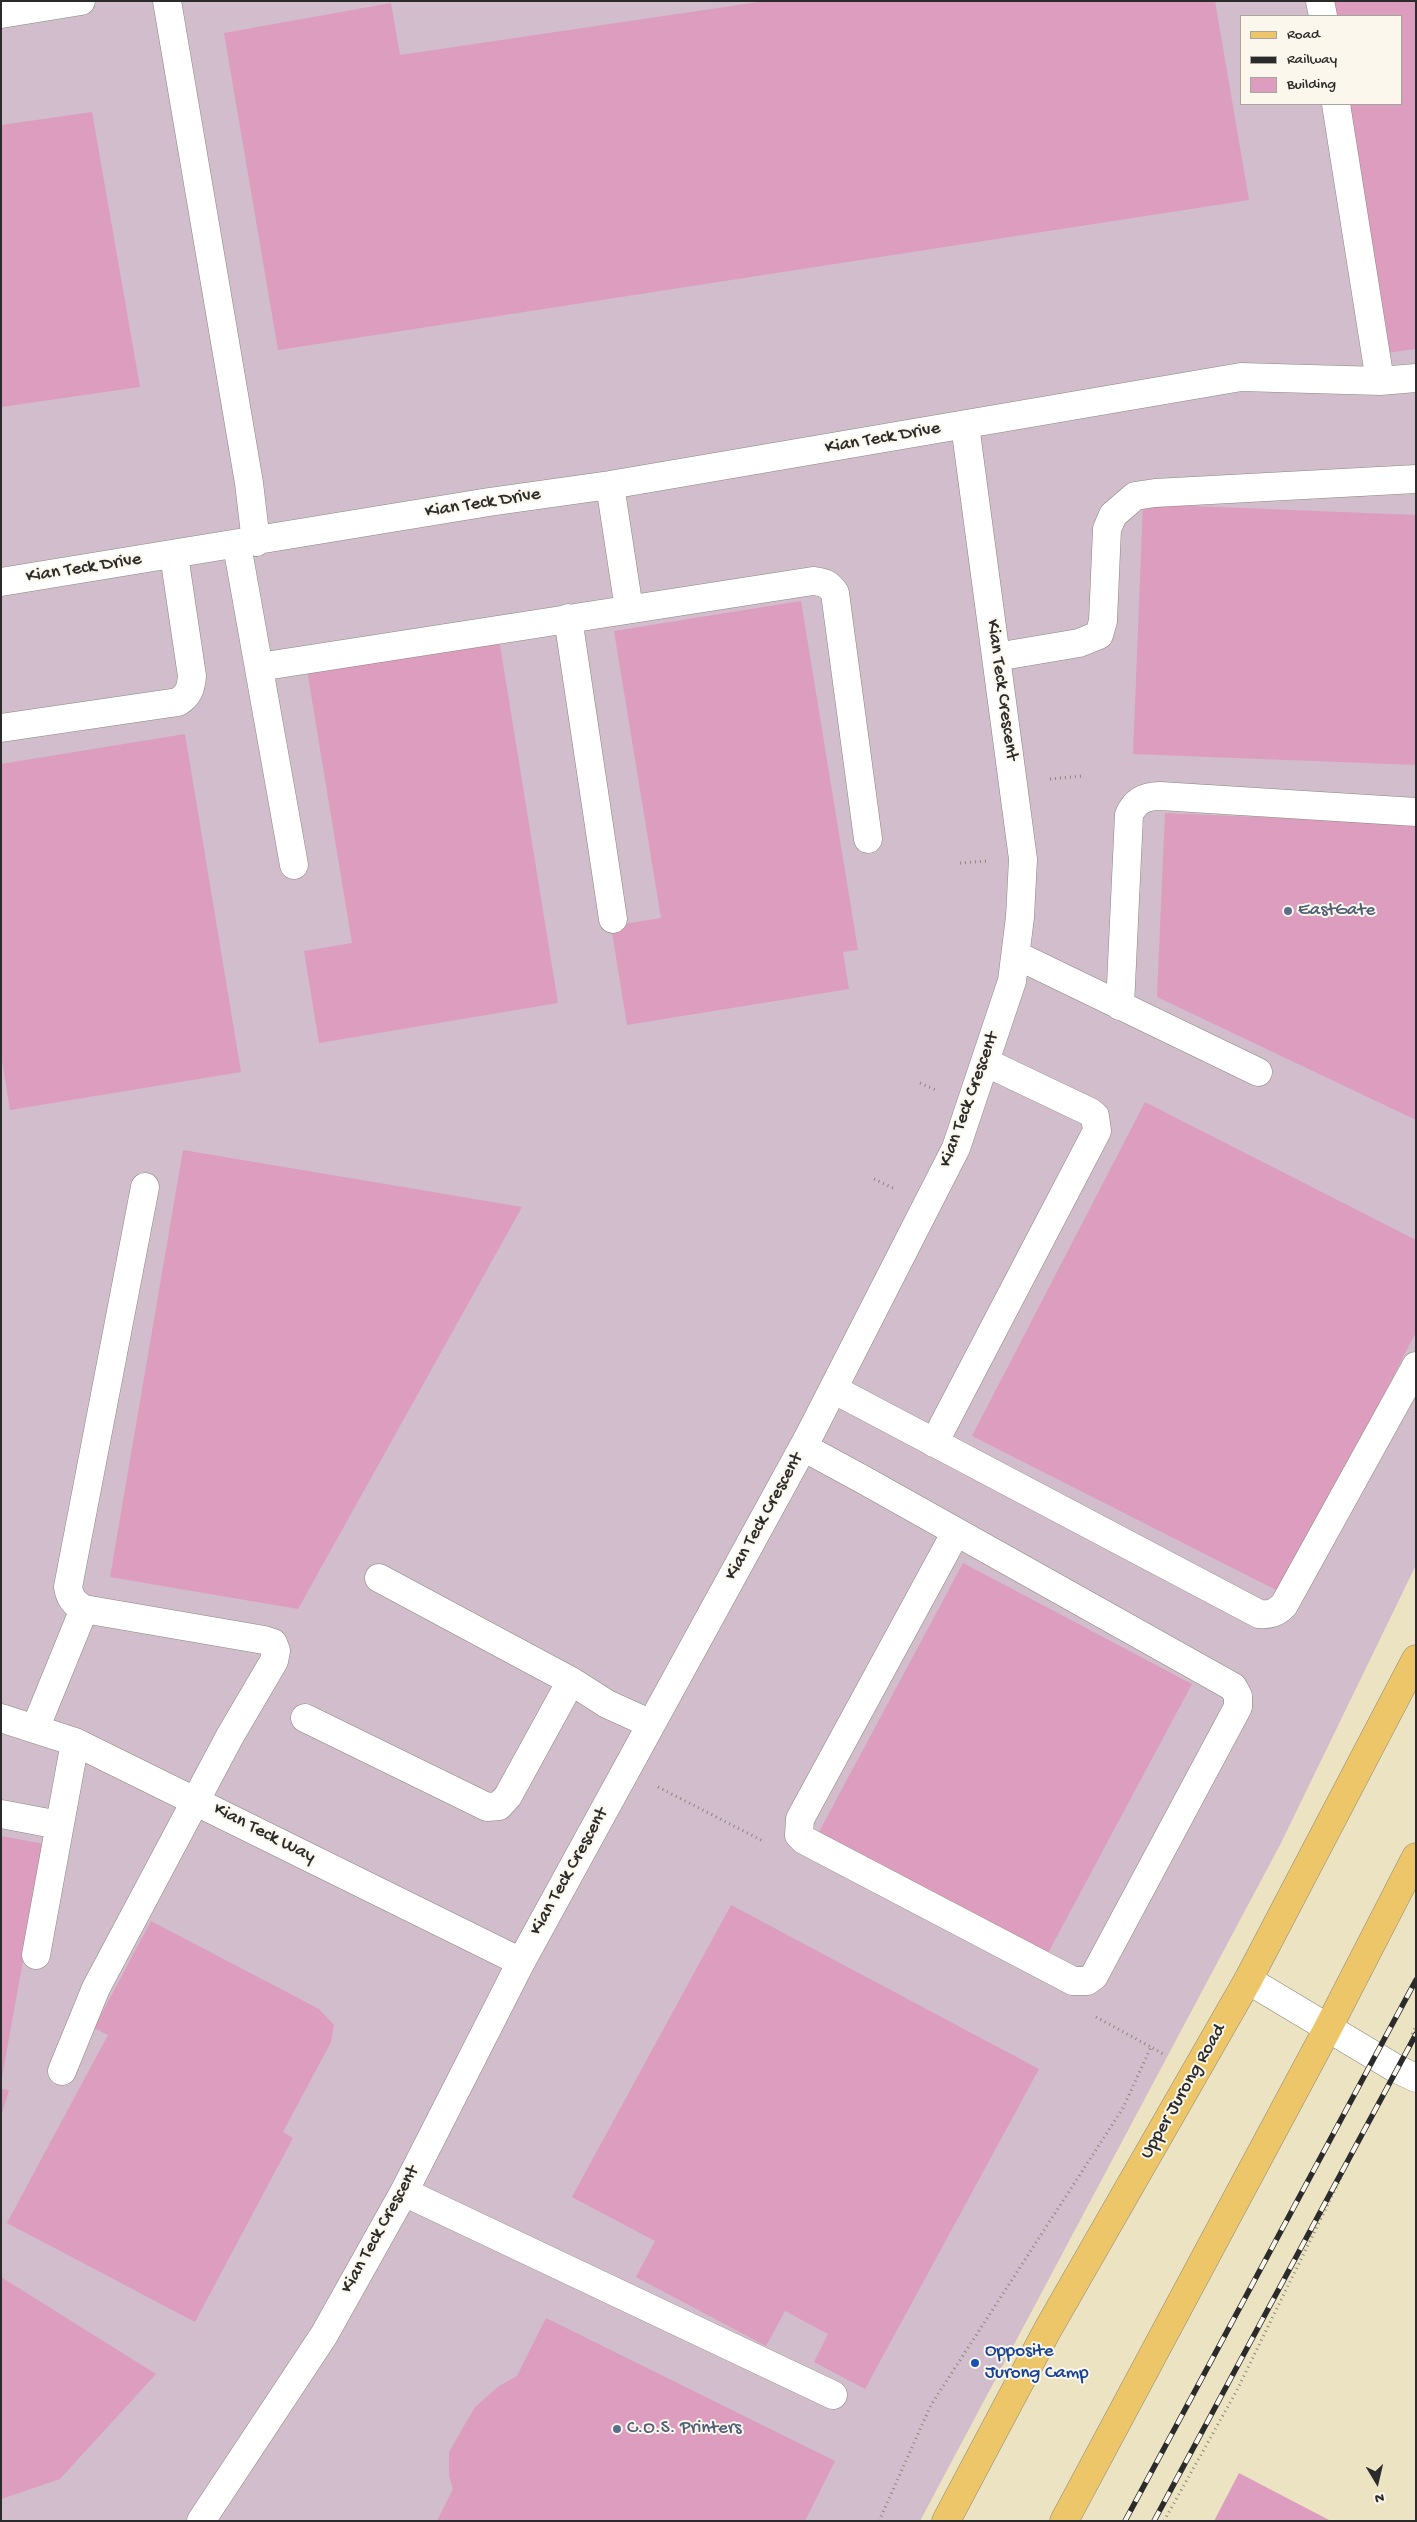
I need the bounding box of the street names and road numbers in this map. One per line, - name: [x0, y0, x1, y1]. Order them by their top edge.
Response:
- street label: Kian Teck Drive: [824, 418, 942, 460]
- street label: Kian Teck Drive: [424, 484, 542, 524]
- street label: Kian Teck Drive: [25, 549, 143, 589]
- street label: Kian Teck Crescent: [980, 618, 1022, 762]
- street label: Kian Teck Crescent: [935, 1029, 1005, 1171]
- street label: Kian Teck Crescent: [721, 1449, 809, 1585]
- street label: Kian Teck Way: [209, 1799, 319, 1869]
- street label: Kian Teck Crescent: [526, 1804, 614, 1940]
- street label: Upper Jurong Road: [1136, 2020, 1232, 2164]
- street label: Kian Teck Crescent: [337, 2162, 425, 2298]

